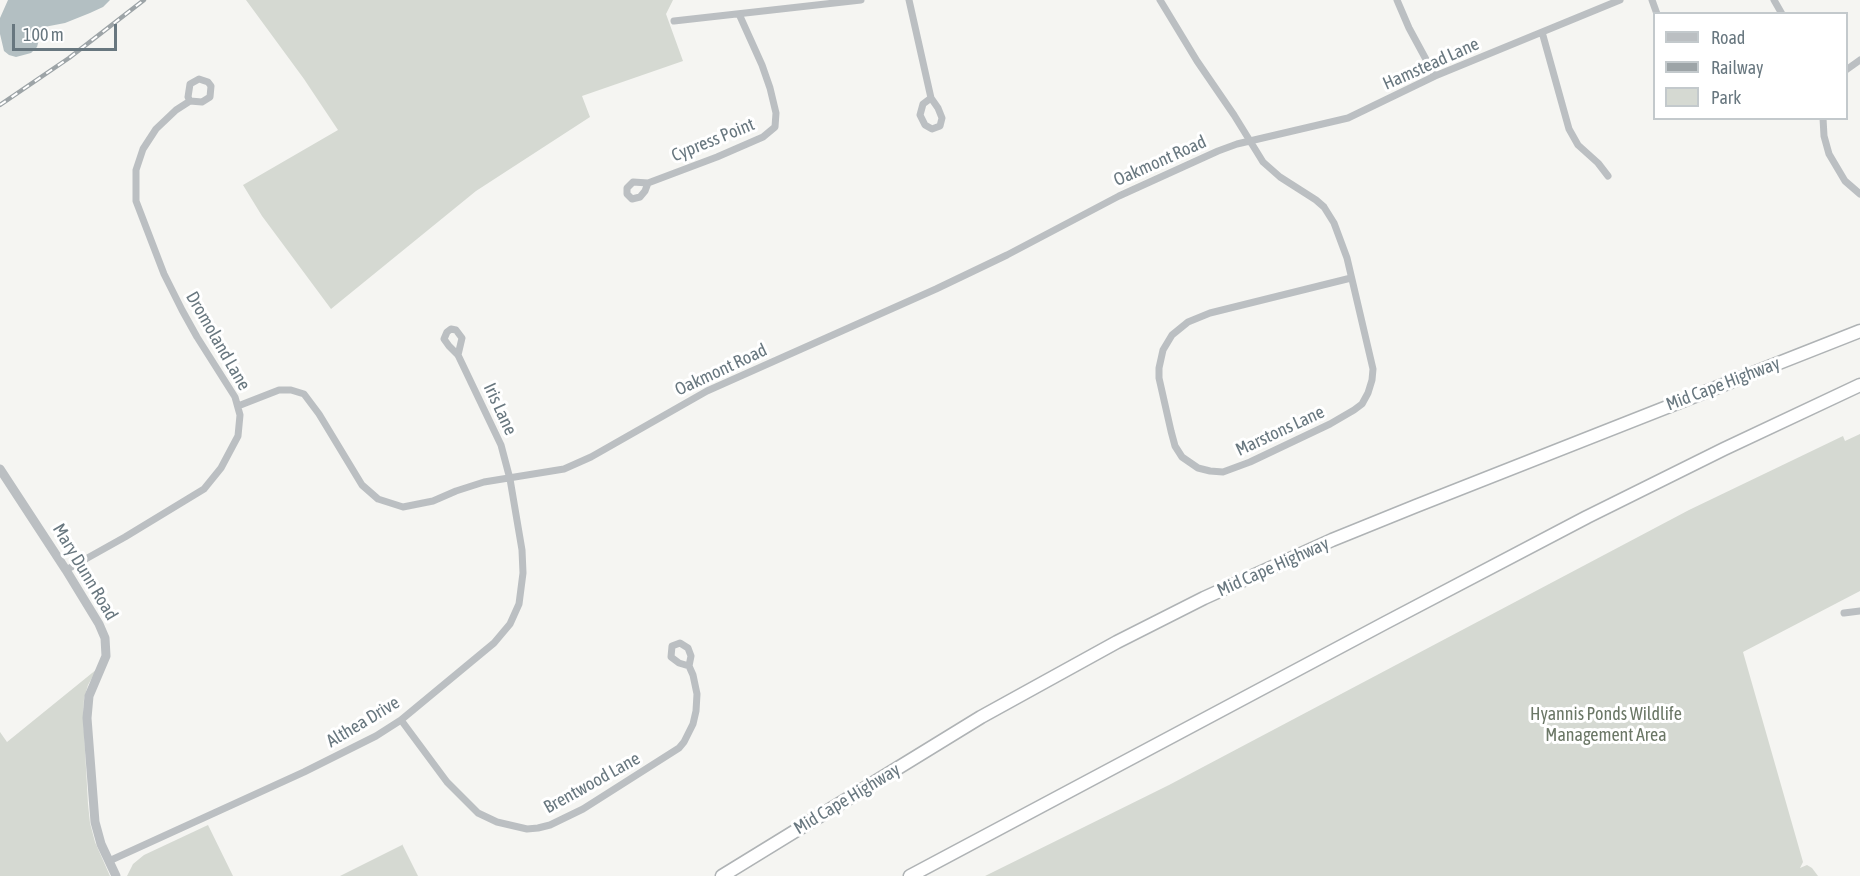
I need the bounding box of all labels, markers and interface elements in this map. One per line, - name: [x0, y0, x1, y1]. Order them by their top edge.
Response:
- scale bar: [15, 12, 120, 50]
- legend: [1653, 12, 1848, 120]
- text: 100 m: [23, 24, 64, 45]
- text: Road: [1711, 27, 1745, 48]
- street label: Hamstead Lane: [1380, 33, 1482, 95]
- text: Railway: [1711, 57, 1763, 78]
- text: Park: [1711, 87, 1741, 108]
- street label: Cypress Point: [668, 114, 758, 166]
- street label: Oakmont Road: [1110, 131, 1210, 191]
- street label: Dromoland Lane: [181, 288, 255, 394]
- street label: Oakmont Road: [672, 339, 770, 401]
- street label: Mid Cape Highway: [1663, 352, 1783, 416]
- street label: Iris Lane: [479, 379, 521, 439]
- street label: Marstons Lane: [1232, 401, 1328, 461]
- street label: Mary Dunn Road: [48, 520, 122, 624]
- street label: Mid Cape Highway: [1214, 533, 1332, 601]
- street label: Althea Drive: [323, 692, 403, 752]
- park label: Hyannis Ponds Wildlife Management Area: [1530, 703, 1682, 746]
- street label: Brentwood Lane: [540, 748, 644, 818]
- street label: Mid Cape Highway: [790, 759, 904, 839]

